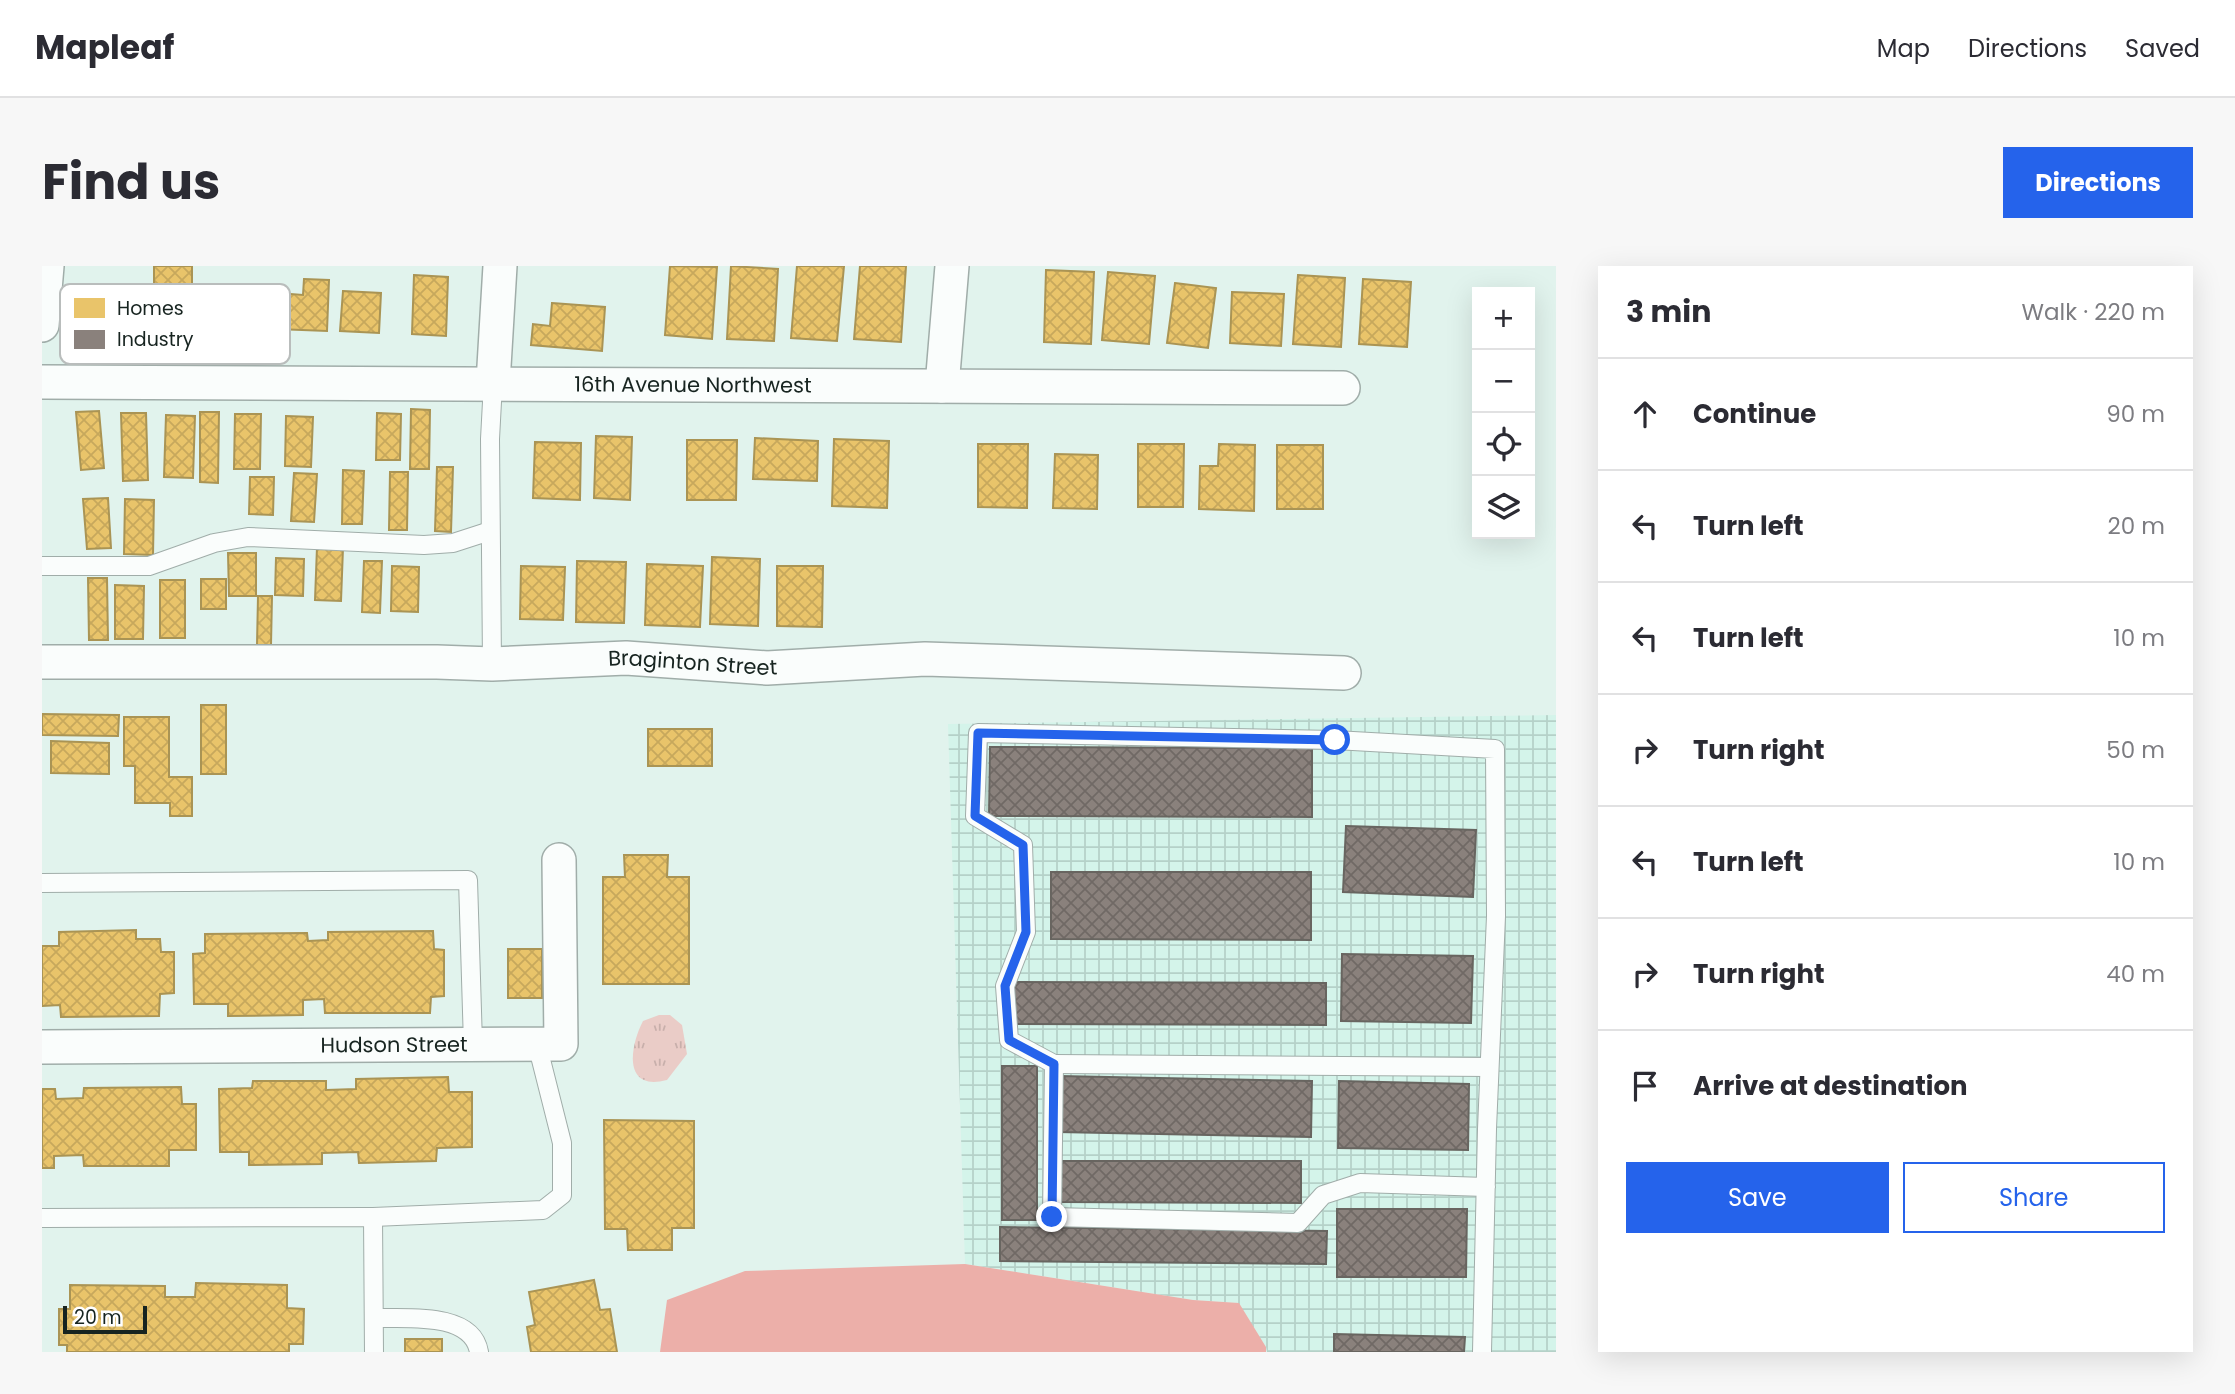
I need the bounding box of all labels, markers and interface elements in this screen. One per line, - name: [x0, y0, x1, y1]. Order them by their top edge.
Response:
- text: Mapleaf: [35, 24, 174, 71]
- text: Map: [1877, 32, 1930, 65]
- text: Directions: [1968, 32, 2087, 65]
- text: Saved: [2125, 32, 2200, 65]
- button: Directions: [2003, 147, 2193, 218]
- text: Find us: [42, 148, 220, 216]
- legend: [60, 284, 290, 364]
- map controls: [1472, 287, 1535, 539]
- button: +: [1472, 287, 1535, 350]
- text: 3 min: [1626, 290, 1711, 333]
- text: Homes: [117, 295, 184, 322]
- text: Walk · 220 m: [2022, 296, 2165, 328]
- text: Industry: [117, 326, 194, 353]
- button: −: [1472, 350, 1535, 413]
- street label: 16th Avenue Northwest: [574, 369, 812, 400]
- icon: ahead: [1626, 395, 1664, 433]
- text: Continue: [1693, 396, 1816, 432]
- text: 90 m: [2106, 398, 2165, 430]
- button: locate: [1472, 413, 1535, 476]
- button: layers: [1472, 476, 1535, 539]
- icon: left: [1626, 507, 1664, 545]
- text: Turn left: [1693, 508, 1804, 544]
- text: 20 m: [2107, 510, 2165, 542]
- icon: left: [1626, 619, 1664, 657]
- text: Turn left: [1693, 620, 1804, 656]
- text: 10 m: [2113, 622, 2165, 654]
- street label: Braginton Street: [607, 643, 778, 682]
- route start: [1319, 724, 1350, 755]
- icon: right: [1626, 731, 1664, 769]
- text: Turn right: [1693, 732, 1825, 768]
- text: 50 m: [2106, 734, 2165, 766]
- icon: left: [1626, 843, 1664, 881]
- text: Turn left: [1693, 844, 1804, 880]
- text: 10 m: [2113, 846, 2165, 878]
- icon: right: [1626, 955, 1664, 993]
- text: Turn right: [1693, 956, 1825, 992]
- text: 40 m: [2106, 958, 2165, 990]
- street label: Hudson Street: [320, 1030, 468, 1059]
- icon: arrive: [1626, 1067, 1664, 1105]
- text: Arrive at destination: [1693, 1068, 1968, 1104]
- button: Save: [1626, 1162, 1889, 1233]
- button: Share: [1903, 1162, 2165, 1233]
- route end: [1036, 1201, 1067, 1232]
- scale bar: [63, 1303, 147, 1335]
- text: 20 m: [74, 1304, 122, 1331]

